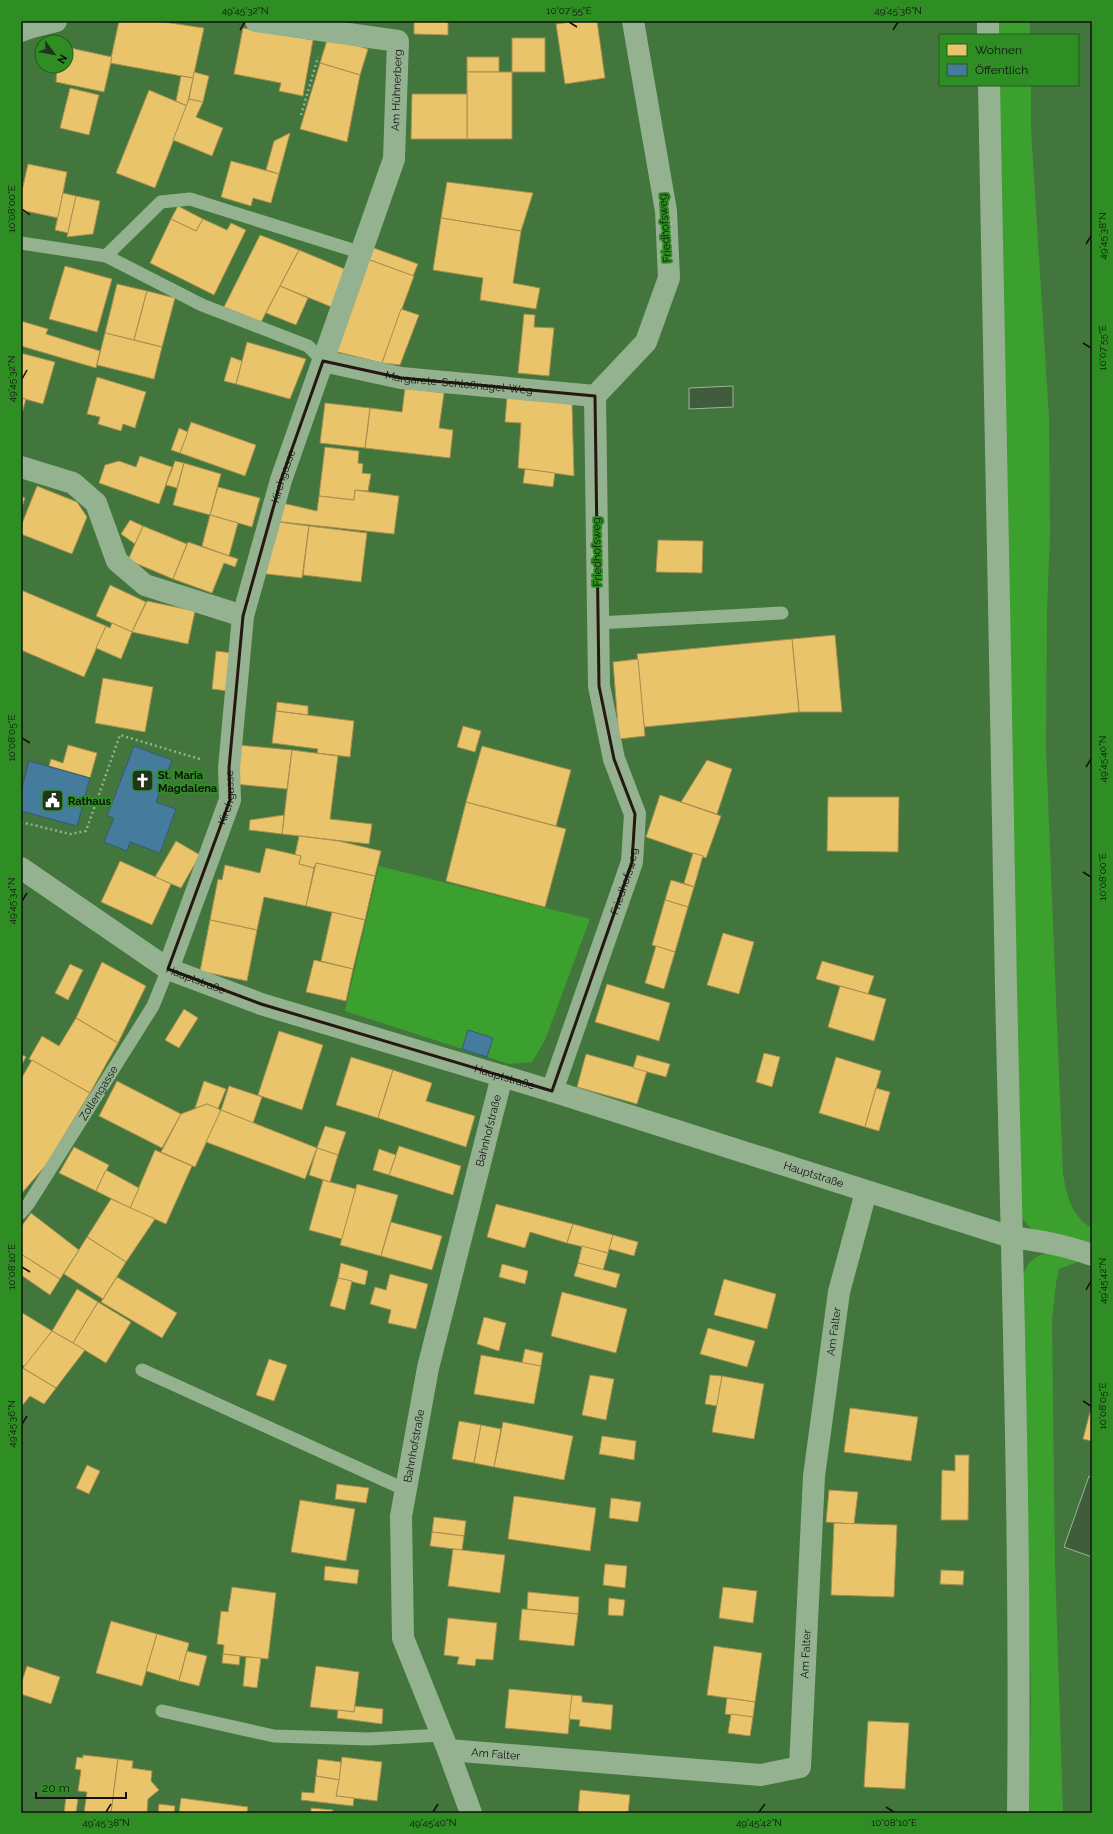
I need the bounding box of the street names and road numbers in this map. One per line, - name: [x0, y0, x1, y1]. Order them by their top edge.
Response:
- street label: Am Hühnerberg: [388, 49, 404, 131]
- street label: Friedhofsweg: [656, 193, 674, 263]
- street label: Margarete-Schloßnagel-Weg: [384, 368, 533, 397]
- street label: Kirchgasse: [268, 447, 298, 505]
- street label: Friedhofsweg: [590, 517, 604, 587]
- street label: Kirchgasse: [215, 770, 237, 826]
- street label: Friedhofsweg: [608, 847, 639, 916]
- street label: Hauptstraße: [164, 962, 228, 997]
- street label: Hauptstraße: [473, 1062, 537, 1092]
- street label: Zollengasse: [76, 1063, 121, 1123]
- street label: Bahnhofstraße: [473, 1093, 504, 1168]
- street label: Hauptstraße: [782, 1159, 846, 1190]
- street label: Am Falter: [824, 1306, 843, 1357]
- street label: Bahnhofstraße: [401, 1408, 427, 1484]
- street label: Am Falter: [798, 1629, 813, 1679]
- street label: Am Falter: [471, 1745, 521, 1762]

